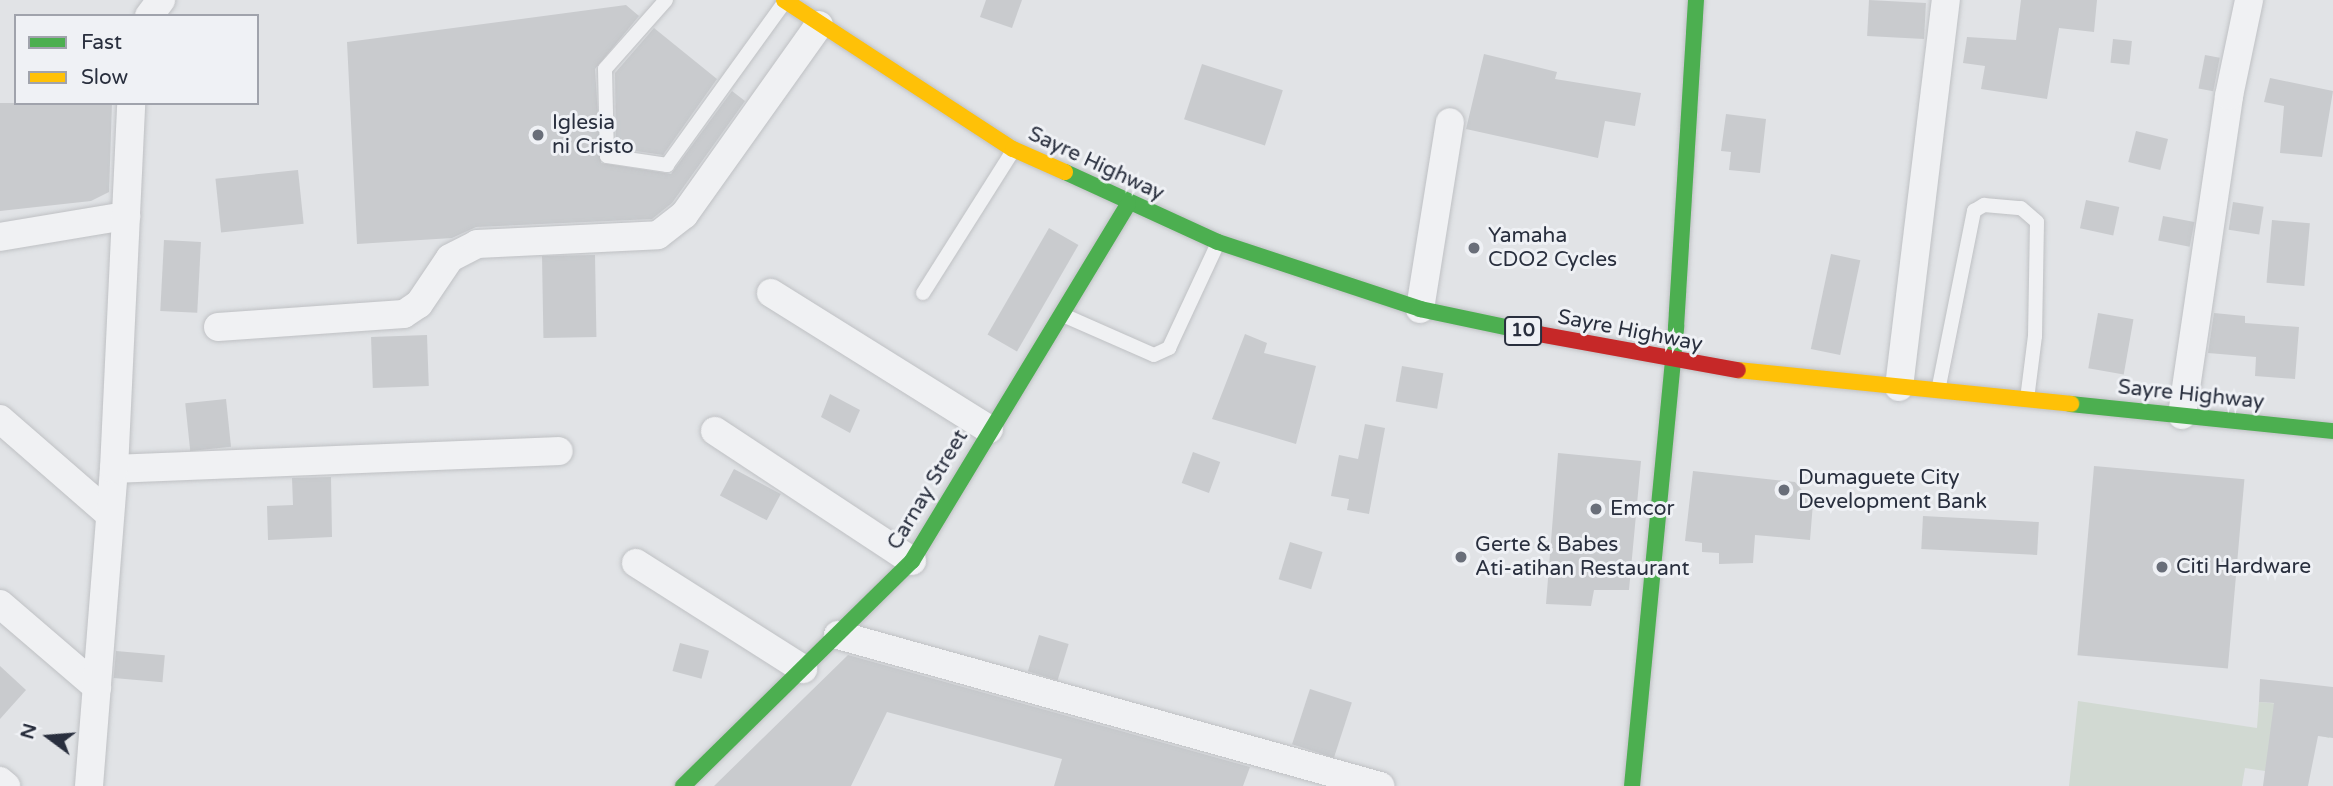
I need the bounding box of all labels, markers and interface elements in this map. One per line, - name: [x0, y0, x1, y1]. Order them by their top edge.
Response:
- legend: [14, 14, 259, 105]
- text: Fast: [81, 30, 122, 55]
- text: Slow: [81, 65, 128, 90]
- place label: Iglesia ni Cristo: [552, 110, 634, 160]
- street label: Sayre Highway: [1024, 122, 1168, 206]
- marker: Iglesia ni Cristo: [530, 127, 546, 143]
- place label: Yamaha CDO2 Cycles: [1488, 223, 1617, 273]
- marker: Yamaha CDO2 Cycles: [1466, 240, 1482, 256]
- street label: Sayre Highway: [1555, 305, 1705, 357]
- road number: 10: [1504, 316, 1542, 346]
- street label: Sayre Highway: [2117, 375, 2265, 415]
- street label: Carnay Street: [882, 425, 974, 555]
- place label: Dumaguete City Development Bank: [1798, 465, 1987, 515]
- marker: Dumaguete City Development Bank: [1776, 482, 1792, 498]
- place label: Emcor: [1610, 496, 1674, 522]
- marker: Emcor: [1588, 501, 1604, 517]
- place label: Gerte & Babes Ati-atihan Restaurant: [1475, 532, 1689, 582]
- marker: Gerte & Babes Ati-atihan Restaurant: [1453, 549, 1469, 565]
- place label: Citi Hardware: [2176, 554, 2311, 580]
- marker: Citi Hardware: [2154, 559, 2170, 575]
- north arrow: [14, 702, 84, 772]
- text: N: [16, 721, 41, 742]

